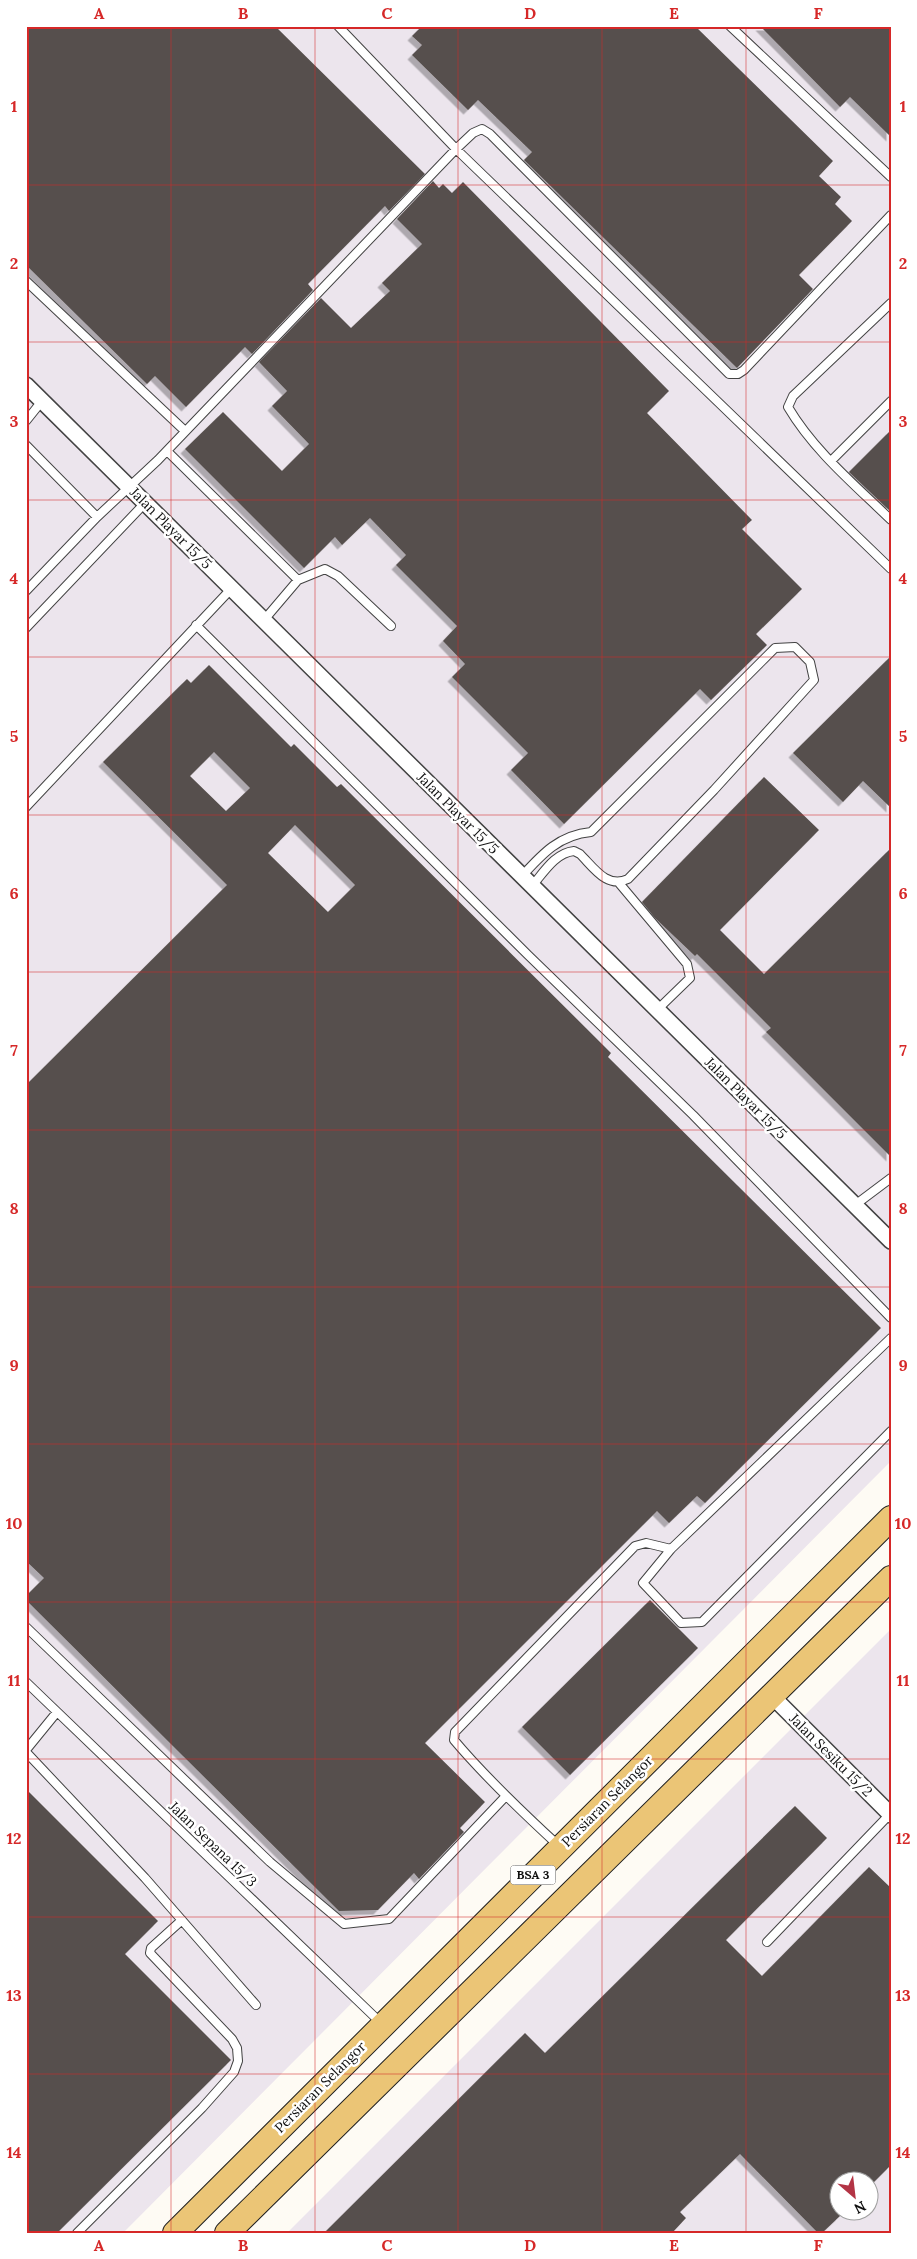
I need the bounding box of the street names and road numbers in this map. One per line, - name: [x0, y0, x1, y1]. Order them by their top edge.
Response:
- street label: Jalan Playar 15/5: [126, 483, 216, 573]
- street label: Jalan Playar 15/5: [413, 768, 503, 858]
- street label: Jalan Playar 15/5: [701, 1053, 791, 1143]
- street label: Jalan Sesiku 15/2: [785, 1709, 876, 1800]
- street label: Persiaran Selangor: [558, 1752, 656, 1850]
- street label: Jalan Sepana 15/3: [164, 1797, 261, 1891]
- road number: BSA 3: [510, 1866, 556, 1884]
- street label: Persiaran Selangor: [271, 2038, 369, 2136]

